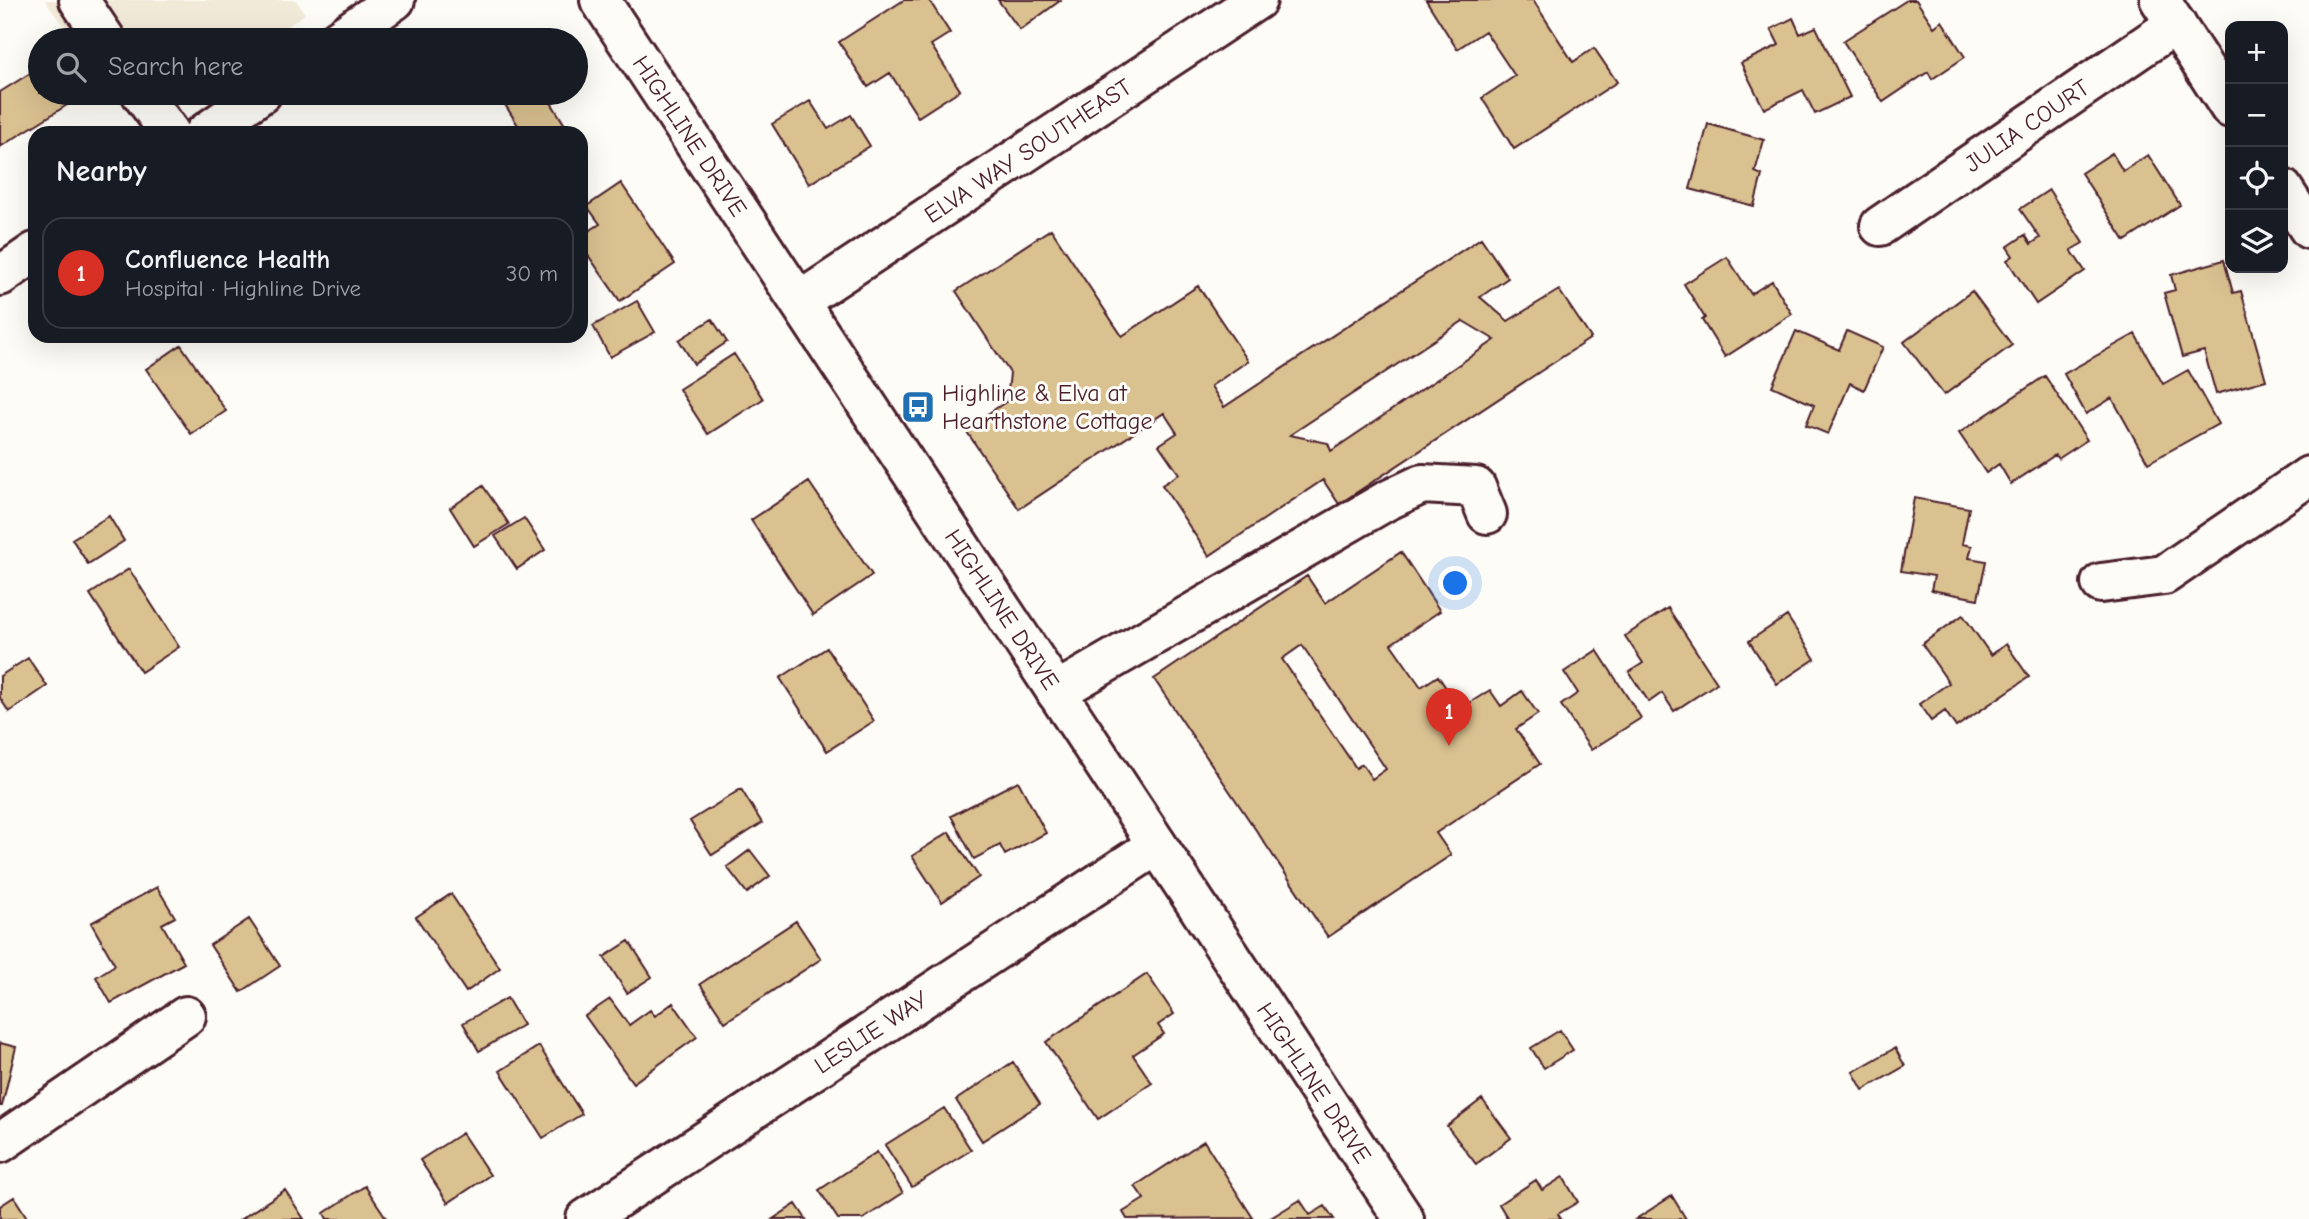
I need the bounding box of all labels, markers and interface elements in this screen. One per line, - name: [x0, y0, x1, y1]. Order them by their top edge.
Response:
- map controls: [2225, 21, 2288, 273]
- button: +: [2225, 21, 2288, 84]
- search box: [28, 28, 588, 105]
- icon: search: [52, 48, 90, 86]
- street label: HIGHLINE DRIVE: [627, 50, 753, 222]
- text: Search here: [108, 52, 243, 82]
- street label: ELVA WAY SOUTHEAST: [919, 72, 1137, 229]
- street label: JULIA COURT: [1959, 73, 2095, 178]
- button: −: [2225, 84, 2288, 147]
- button: locate: [2225, 147, 2288, 210]
- text: Nearby: [56, 154, 147, 189]
- button: layers: [2225, 210, 2288, 273]
- text: Confluence Health: [125, 245, 330, 275]
- text: 1: [76, 260, 86, 287]
- text: 30 m: [506, 260, 558, 287]
- text: Hospital · Highline Drive: [125, 275, 361, 302]
- place label: Highline & Elva at Hearthstone Cottage: [942, 379, 1153, 435]
- bus stop icon: Highline & Elva at Hearthstone Cottage: [899, 388, 937, 426]
- street label: HIGHLINE DRIVE: [939, 524, 1065, 695]
- your location: [1438, 566, 1472, 600]
- pin: 1: [1426, 688, 1472, 746]
- street label: LESLIE WAY: [809, 984, 934, 1079]
- street label: HIGHLINE DRIVE: [1251, 997, 1377, 1168]

